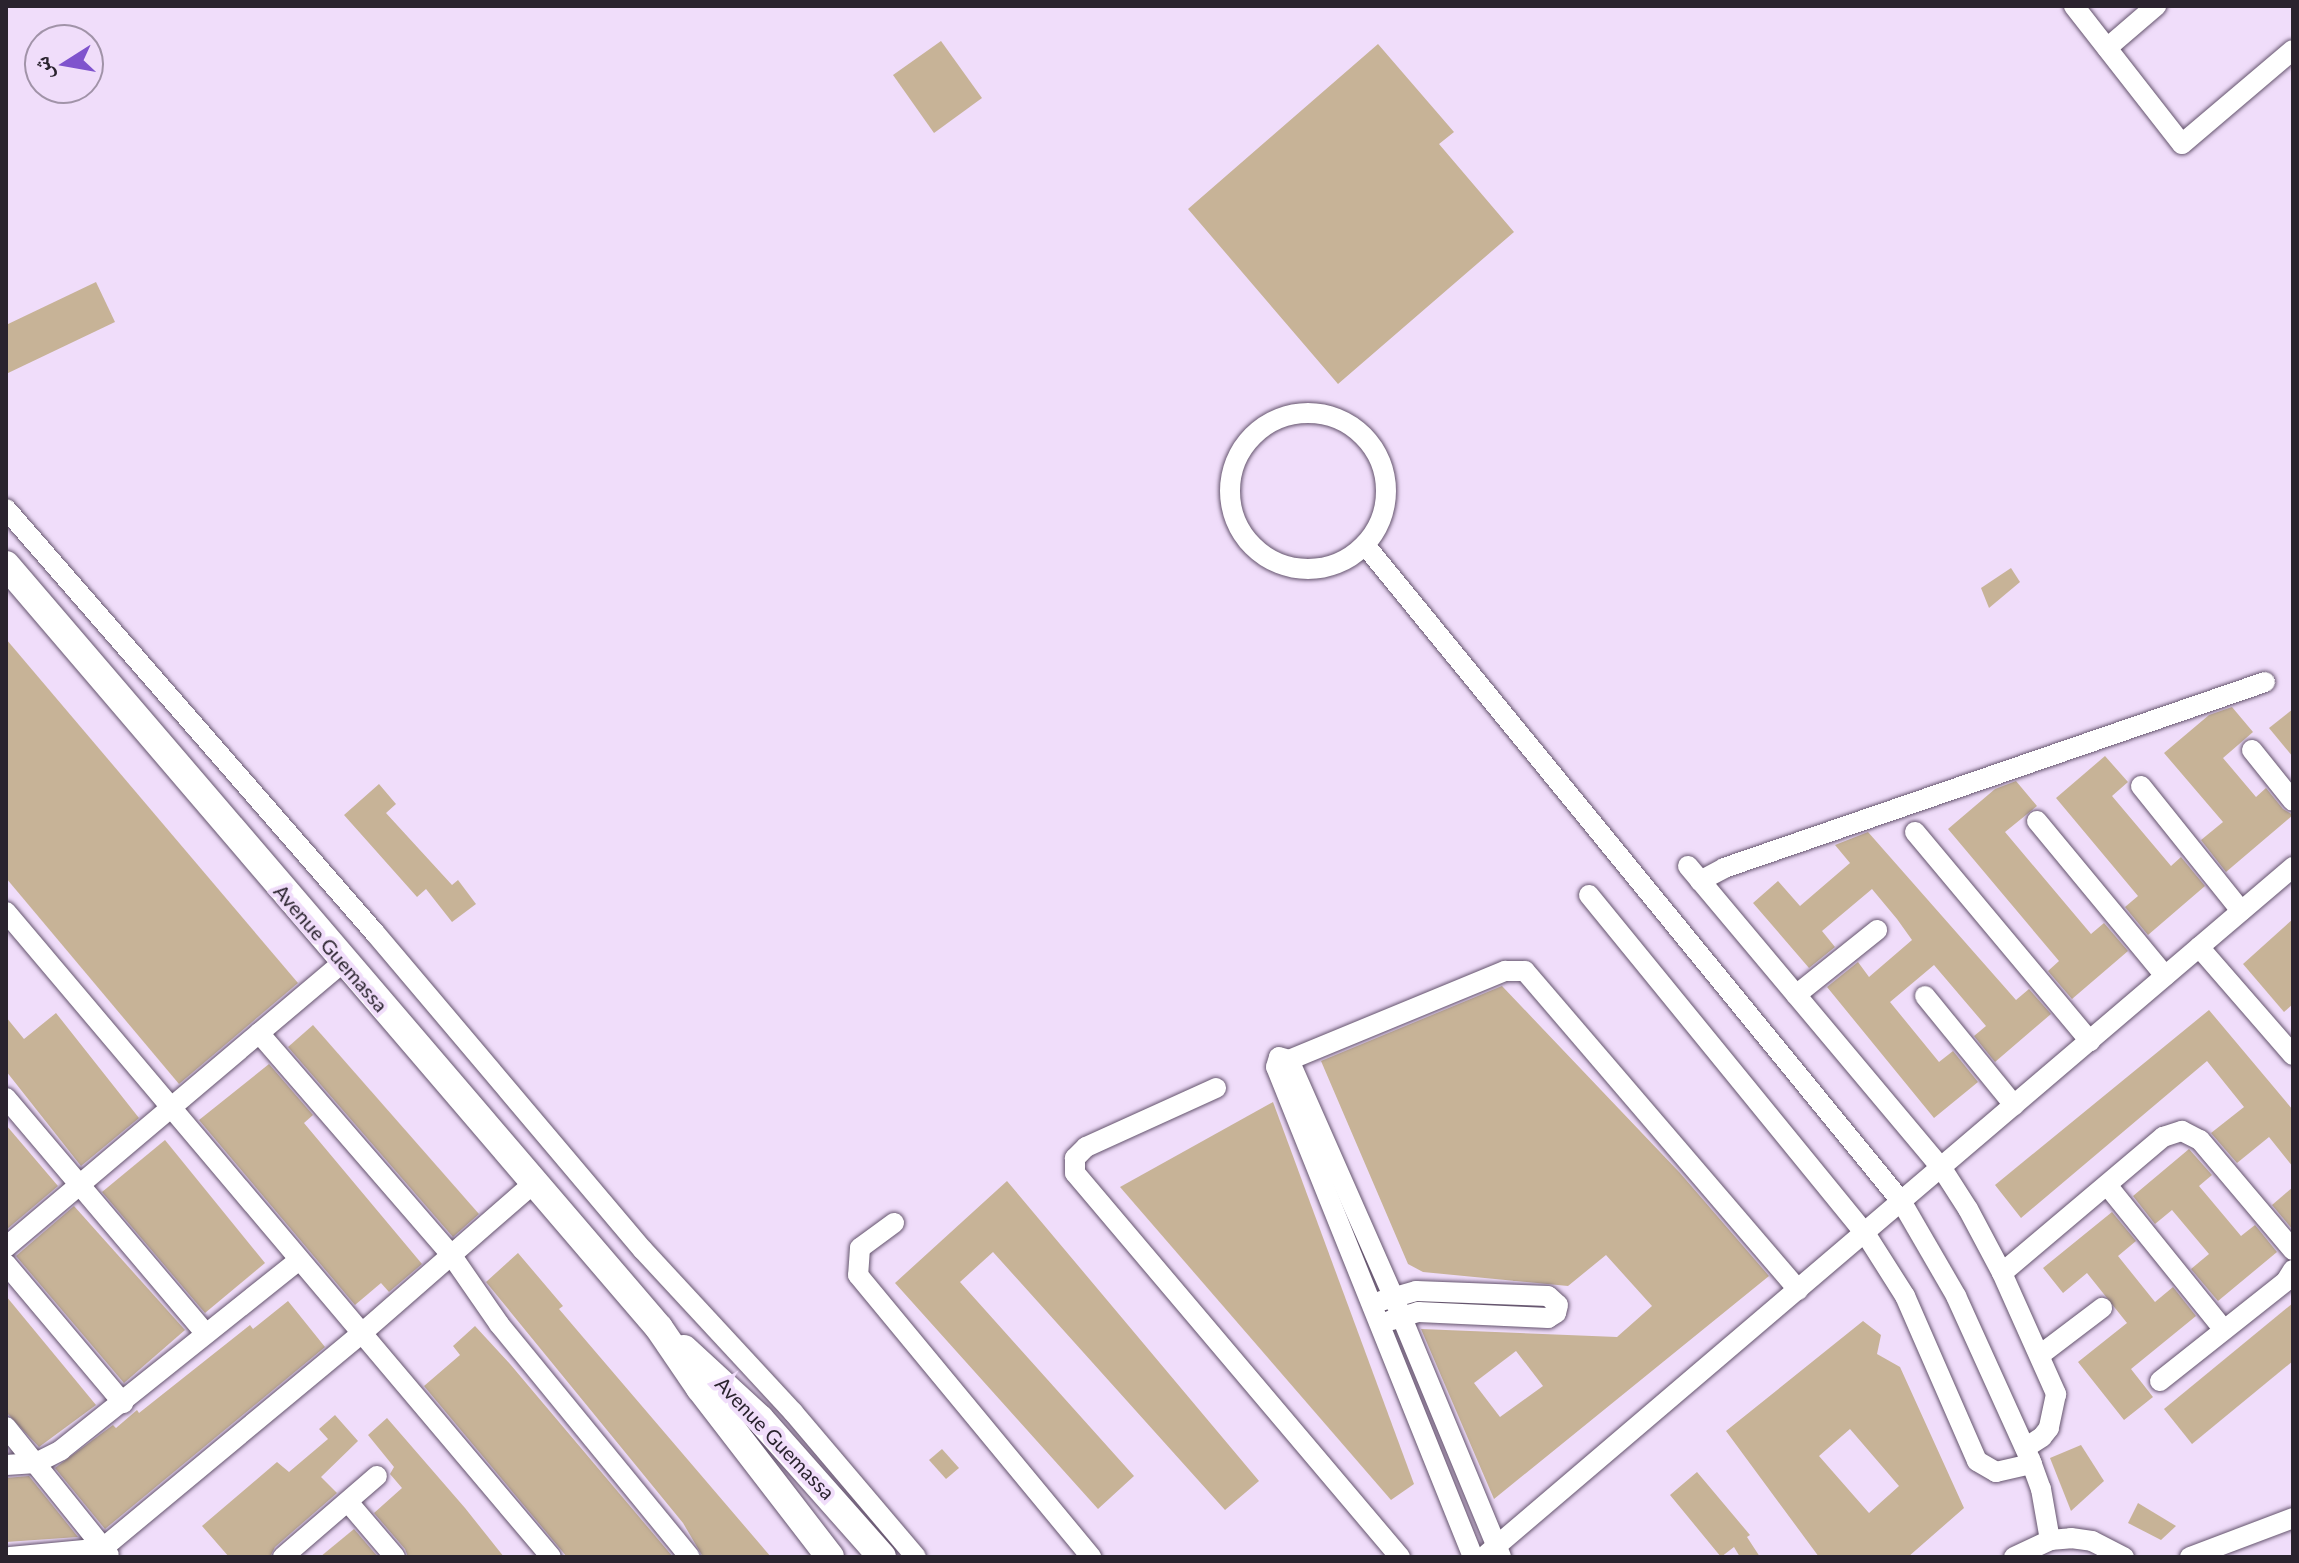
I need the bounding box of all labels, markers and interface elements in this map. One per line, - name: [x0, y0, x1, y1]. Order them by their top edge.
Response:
- north arrow: [24, 24, 104, 104]
- text: ش: [26, 54, 57, 82]
- street label: Avenue Guemassa: [269, 879, 393, 1017]
- street label: Avenue Guemassa: [710, 1372, 840, 1504]

